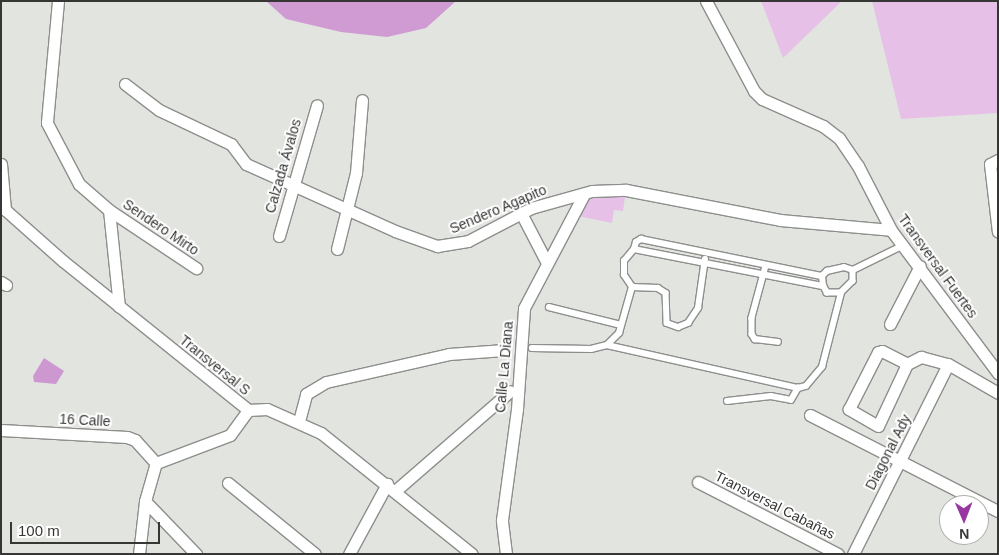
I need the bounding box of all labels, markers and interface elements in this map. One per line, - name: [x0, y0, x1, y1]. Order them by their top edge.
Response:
- street label: Calzada Ávalos: [262, 117, 304, 215]
- street label: Sendero Agapito: [447, 181, 549, 237]
- street label: Sendero Mirto: [120, 195, 202, 259]
- street label: Transversal Fuertes: [895, 211, 981, 321]
- street label: Calle La Diana: [492, 321, 516, 413]
- street label: Transversal S: [176, 331, 254, 399]
- street label: 16 Calle: [59, 410, 111, 430]
- street label: Diagonal Ady: [862, 411, 914, 493]
- street label: Transversal Cabañas: [712, 467, 838, 543]
- north arrow: [939, 495, 989, 545]
- scale bar: [12, 512, 162, 544]
- text: 100 m: [18, 522, 60, 539]
- text: N: [959, 526, 969, 542]

